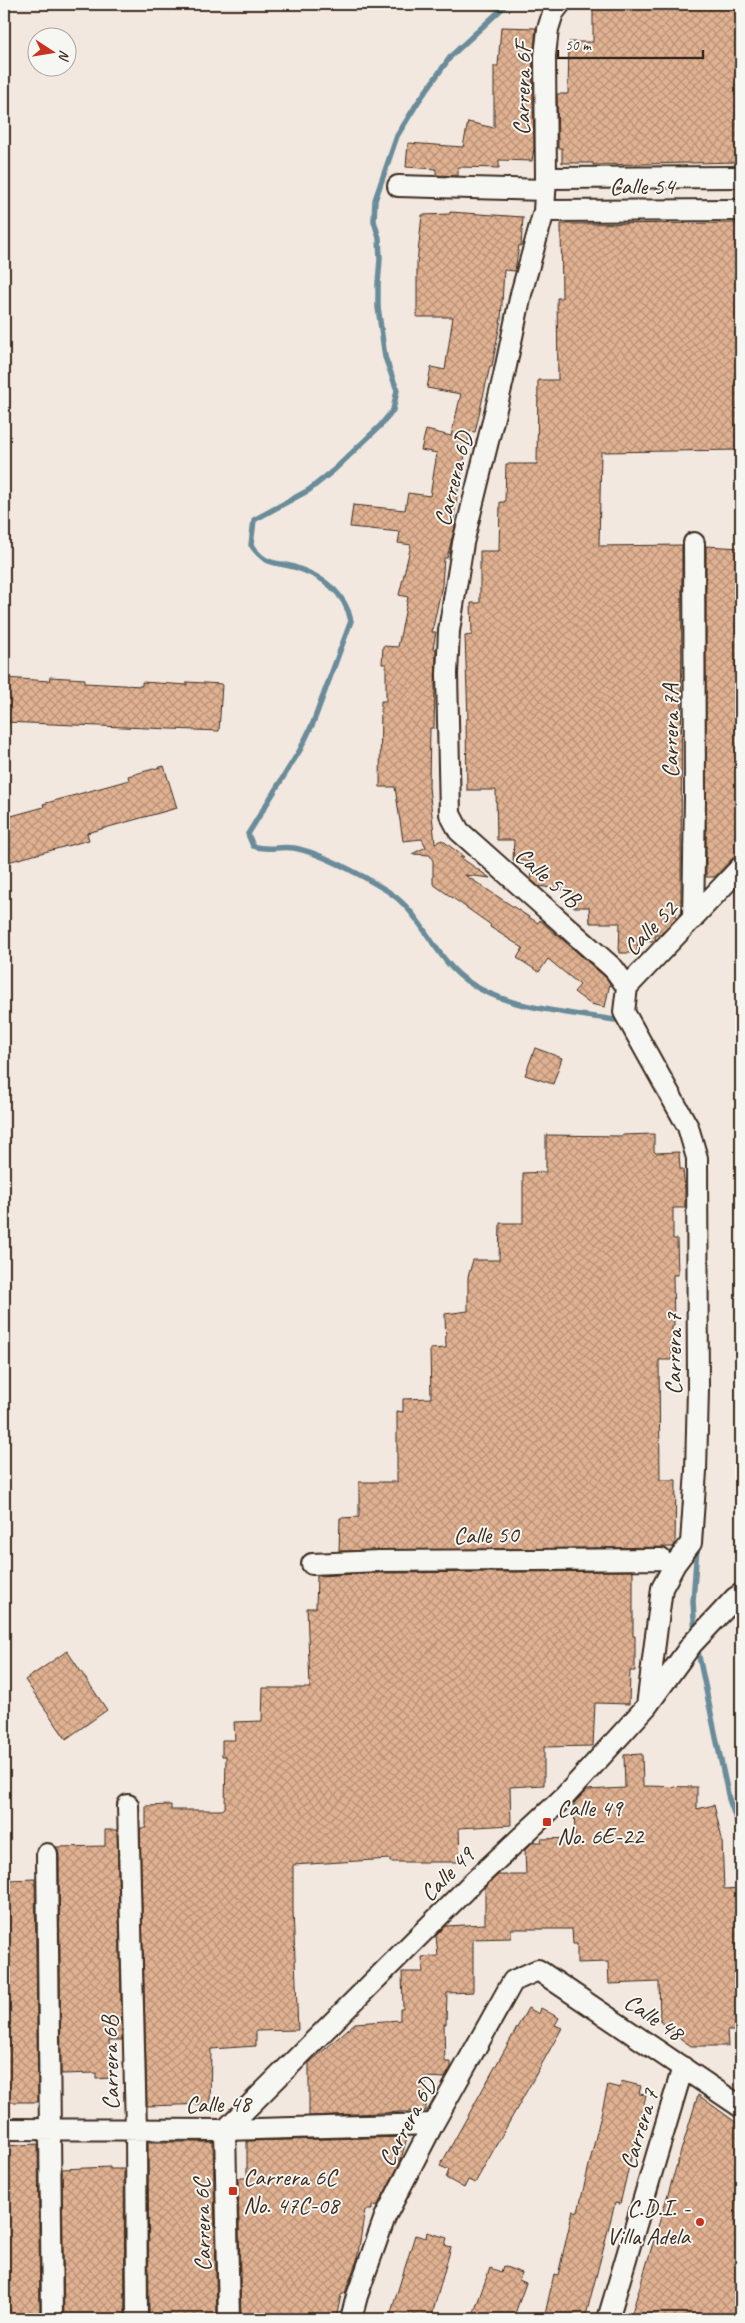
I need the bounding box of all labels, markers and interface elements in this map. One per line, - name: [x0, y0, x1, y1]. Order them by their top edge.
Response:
- north arrow: [28, 28, 78, 78]
- scale bar: [558, 28, 702, 60]
- text: 50 m: [565, 36, 592, 55]
- street label: Carrera 6F: [506, 37, 538, 136]
- text: N: [55, 49, 73, 63]
- street label: Calle 54: [609, 171, 677, 201]
- street label: Carrera 6D: [427, 427, 480, 529]
- street label: Carrera 7A: [655, 683, 685, 778]
- street label: Calle 51B: [509, 840, 588, 915]
- street label: Calle 52: [617, 893, 685, 962]
- street label: Carrera 7: [658, 1312, 688, 1395]
- street label: Calle 50: [453, 1519, 521, 1551]
- place label: Calle 49 No. 6E-22: [557, 1793, 646, 1851]
- marker: Calle 49 No. 6E-22: [541, 1816, 553, 1828]
- street label: Calle 49: [413, 1839, 482, 1908]
- street label: Calle 48: [619, 1986, 691, 2049]
- street label: Carrera 6B: [94, 2014, 126, 2110]
- street label: Carrera 6D: [371, 2071, 444, 2171]
- street label: Carrera 7: [613, 2084, 666, 2173]
- street label: Calle 48: [185, 2088, 253, 2120]
- place label: Carrera 6C No. 47C-08: [243, 2162, 341, 2220]
- street label: Carrera 6C: [186, 2175, 218, 2272]
- marker: Carrera 6C No. 47C-08: [227, 2185, 239, 2197]
- place label: C.D.I. - Villa Adela: [606, 2193, 692, 2251]
- marker: C.D.I. - Villa Adela: [694, 2216, 706, 2228]

